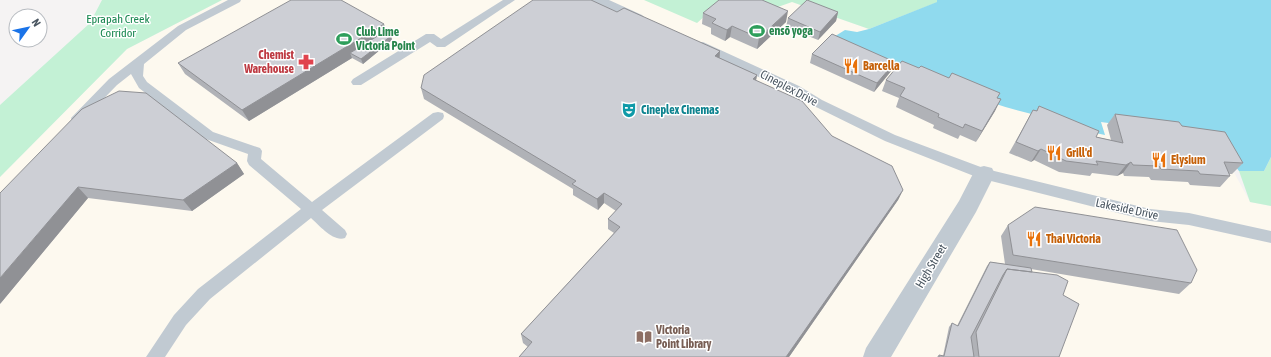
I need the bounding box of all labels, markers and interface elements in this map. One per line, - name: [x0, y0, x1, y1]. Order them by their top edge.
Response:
- north arrow: [8, 8, 48, 48]
- park label: Eprapah Creek Corridor: [86, 12, 150, 40]
- text: N: [30, 17, 43, 29]
- sports icon: ensō yoga: [748, 22, 766, 40]
- place label: ensō yoga: [769, 24, 813, 38]
- place label: Club Lime Victoria Point: [355, 25, 416, 53]
- sports icon: Club Lime Victoria Point: [335, 30, 353, 48]
- place label: Chemist Warehouse: [243, 48, 295, 76]
- pharmacy icon: Chemist Warehouse: [297, 53, 315, 71]
- restaurant icon: Barcella: [842, 57, 860, 75]
- place label: Barcella: [863, 59, 900, 73]
- street label: Cineplex Drive: [758, 67, 820, 109]
- theatre icon: Cineplex Cinemas: [620, 101, 638, 119]
- place label: Cineplex Cinemas: [641, 103, 720, 117]
- restaurant icon: Grill'd: [1045, 144, 1063, 162]
- place label: Grill'd: [1066, 146, 1093, 160]
- restaurant icon: Elysium: [1150, 151, 1168, 169]
- place label: Elysium: [1171, 153, 1206, 167]
- street label: Lakeside Drive: [1094, 196, 1160, 222]
- restaurant icon: Thai Victoria: [1025, 230, 1043, 248]
- place label: Thai Victoria: [1046, 232, 1101, 246]
- street label: High Street: [912, 241, 950, 290]
- place label: Victoria Point Library: [655, 323, 712, 351]
- library icon: Victoria Point Library: [635, 328, 653, 346]

